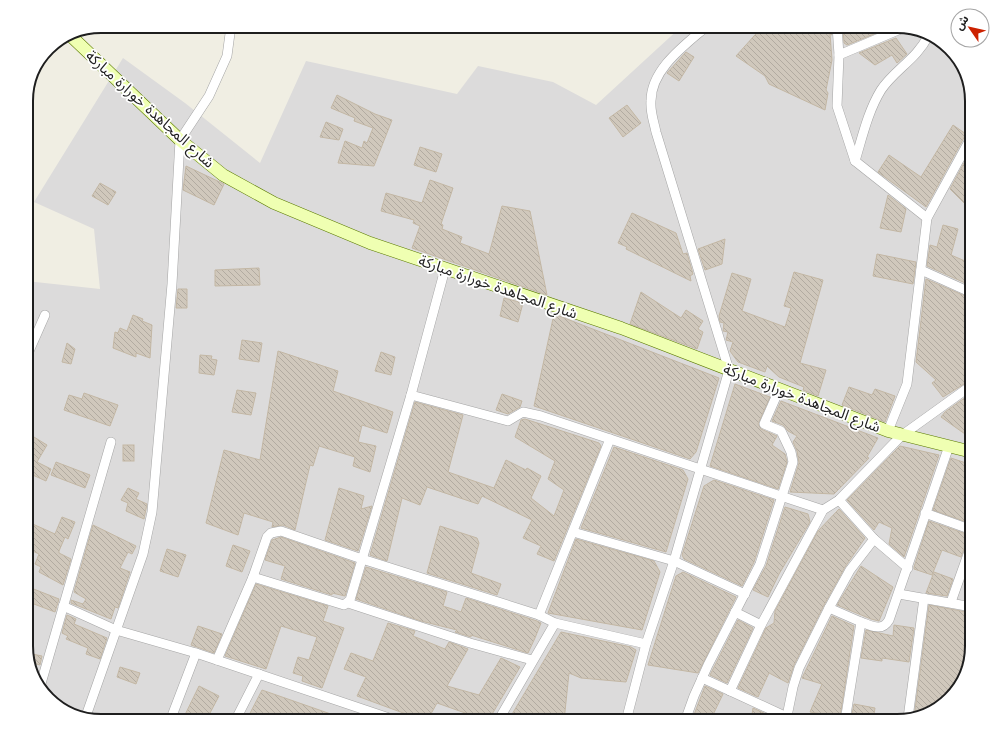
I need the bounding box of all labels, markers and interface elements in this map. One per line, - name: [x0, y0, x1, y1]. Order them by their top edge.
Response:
- north arrow: [950, 8, 990, 48]
- text: ش: [951, 12, 973, 33]
- street label: شارع المجاهدة خورارة مباركة: [80, 45, 220, 174]
- street label: شارع المجاهدة خورارة مباركة: [415, 249, 581, 326]
- street label: شارع المجاهدة خورارة مباركة: [720, 358, 884, 439]

